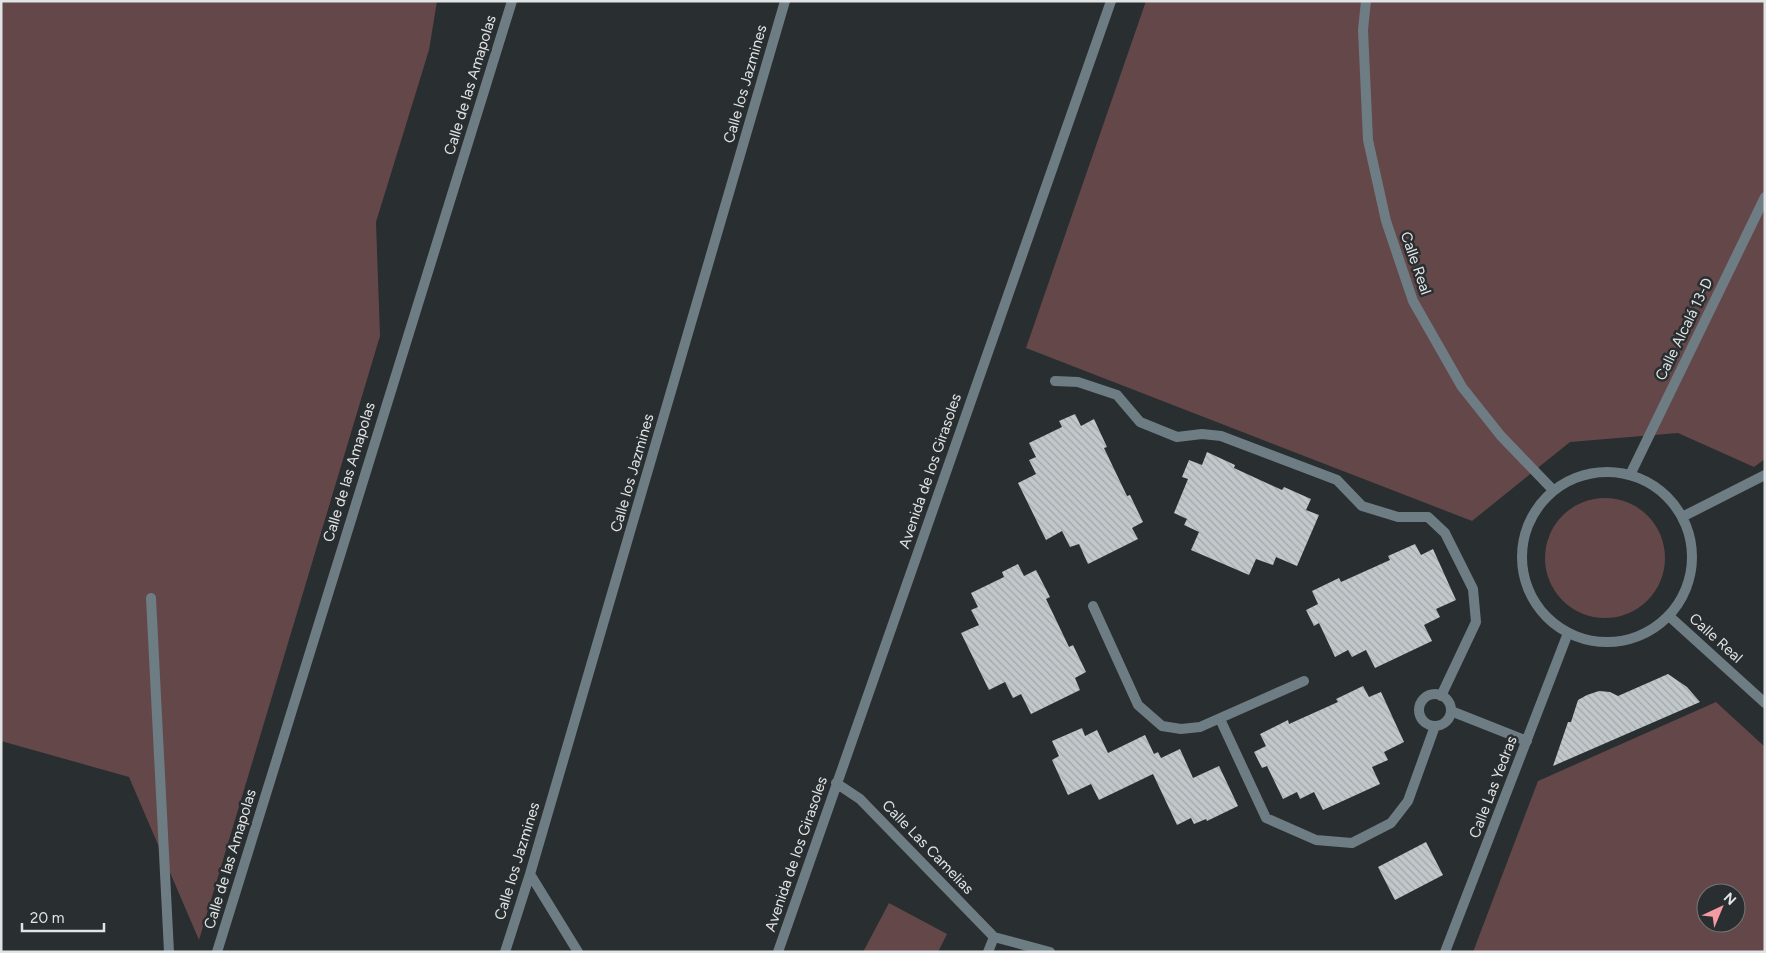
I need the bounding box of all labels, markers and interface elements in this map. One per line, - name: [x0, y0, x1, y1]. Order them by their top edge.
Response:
- street label: Calle de las Amapolas: [440, 13, 500, 157]
- street label: Calle los Jazmines: [720, 23, 770, 145]
- street label: Calle Real: [1397, 229, 1435, 297]
- street label: Calle Alcalá 13-D: [1651, 275, 1717, 383]
- street label: Avenida de los Girasoles: [895, 391, 965, 551]
- street label: Calle de las Amapolas: [319, 400, 379, 544]
- street label: Calle los Jazmines: [607, 412, 657, 534]
- street label: Calle Real: [1686, 609, 1746, 667]
- street label: Calle Las Yedras: [1465, 733, 1521, 841]
- street label: Avenida de los Girasoles: [761, 774, 831, 934]
- street label: Calle de las Amapolas: [200, 787, 260, 931]
- street label: Calle Las Camelias: [878, 796, 978, 898]
- street label: Calle los Jazmines: [491, 800, 543, 922]
- north arrow: [1696, 883, 1746, 933]
- text: N: [1720, 889, 1739, 909]
- scale bar: [22, 900, 105, 932]
- text: 20 m: [30, 909, 64, 927]

